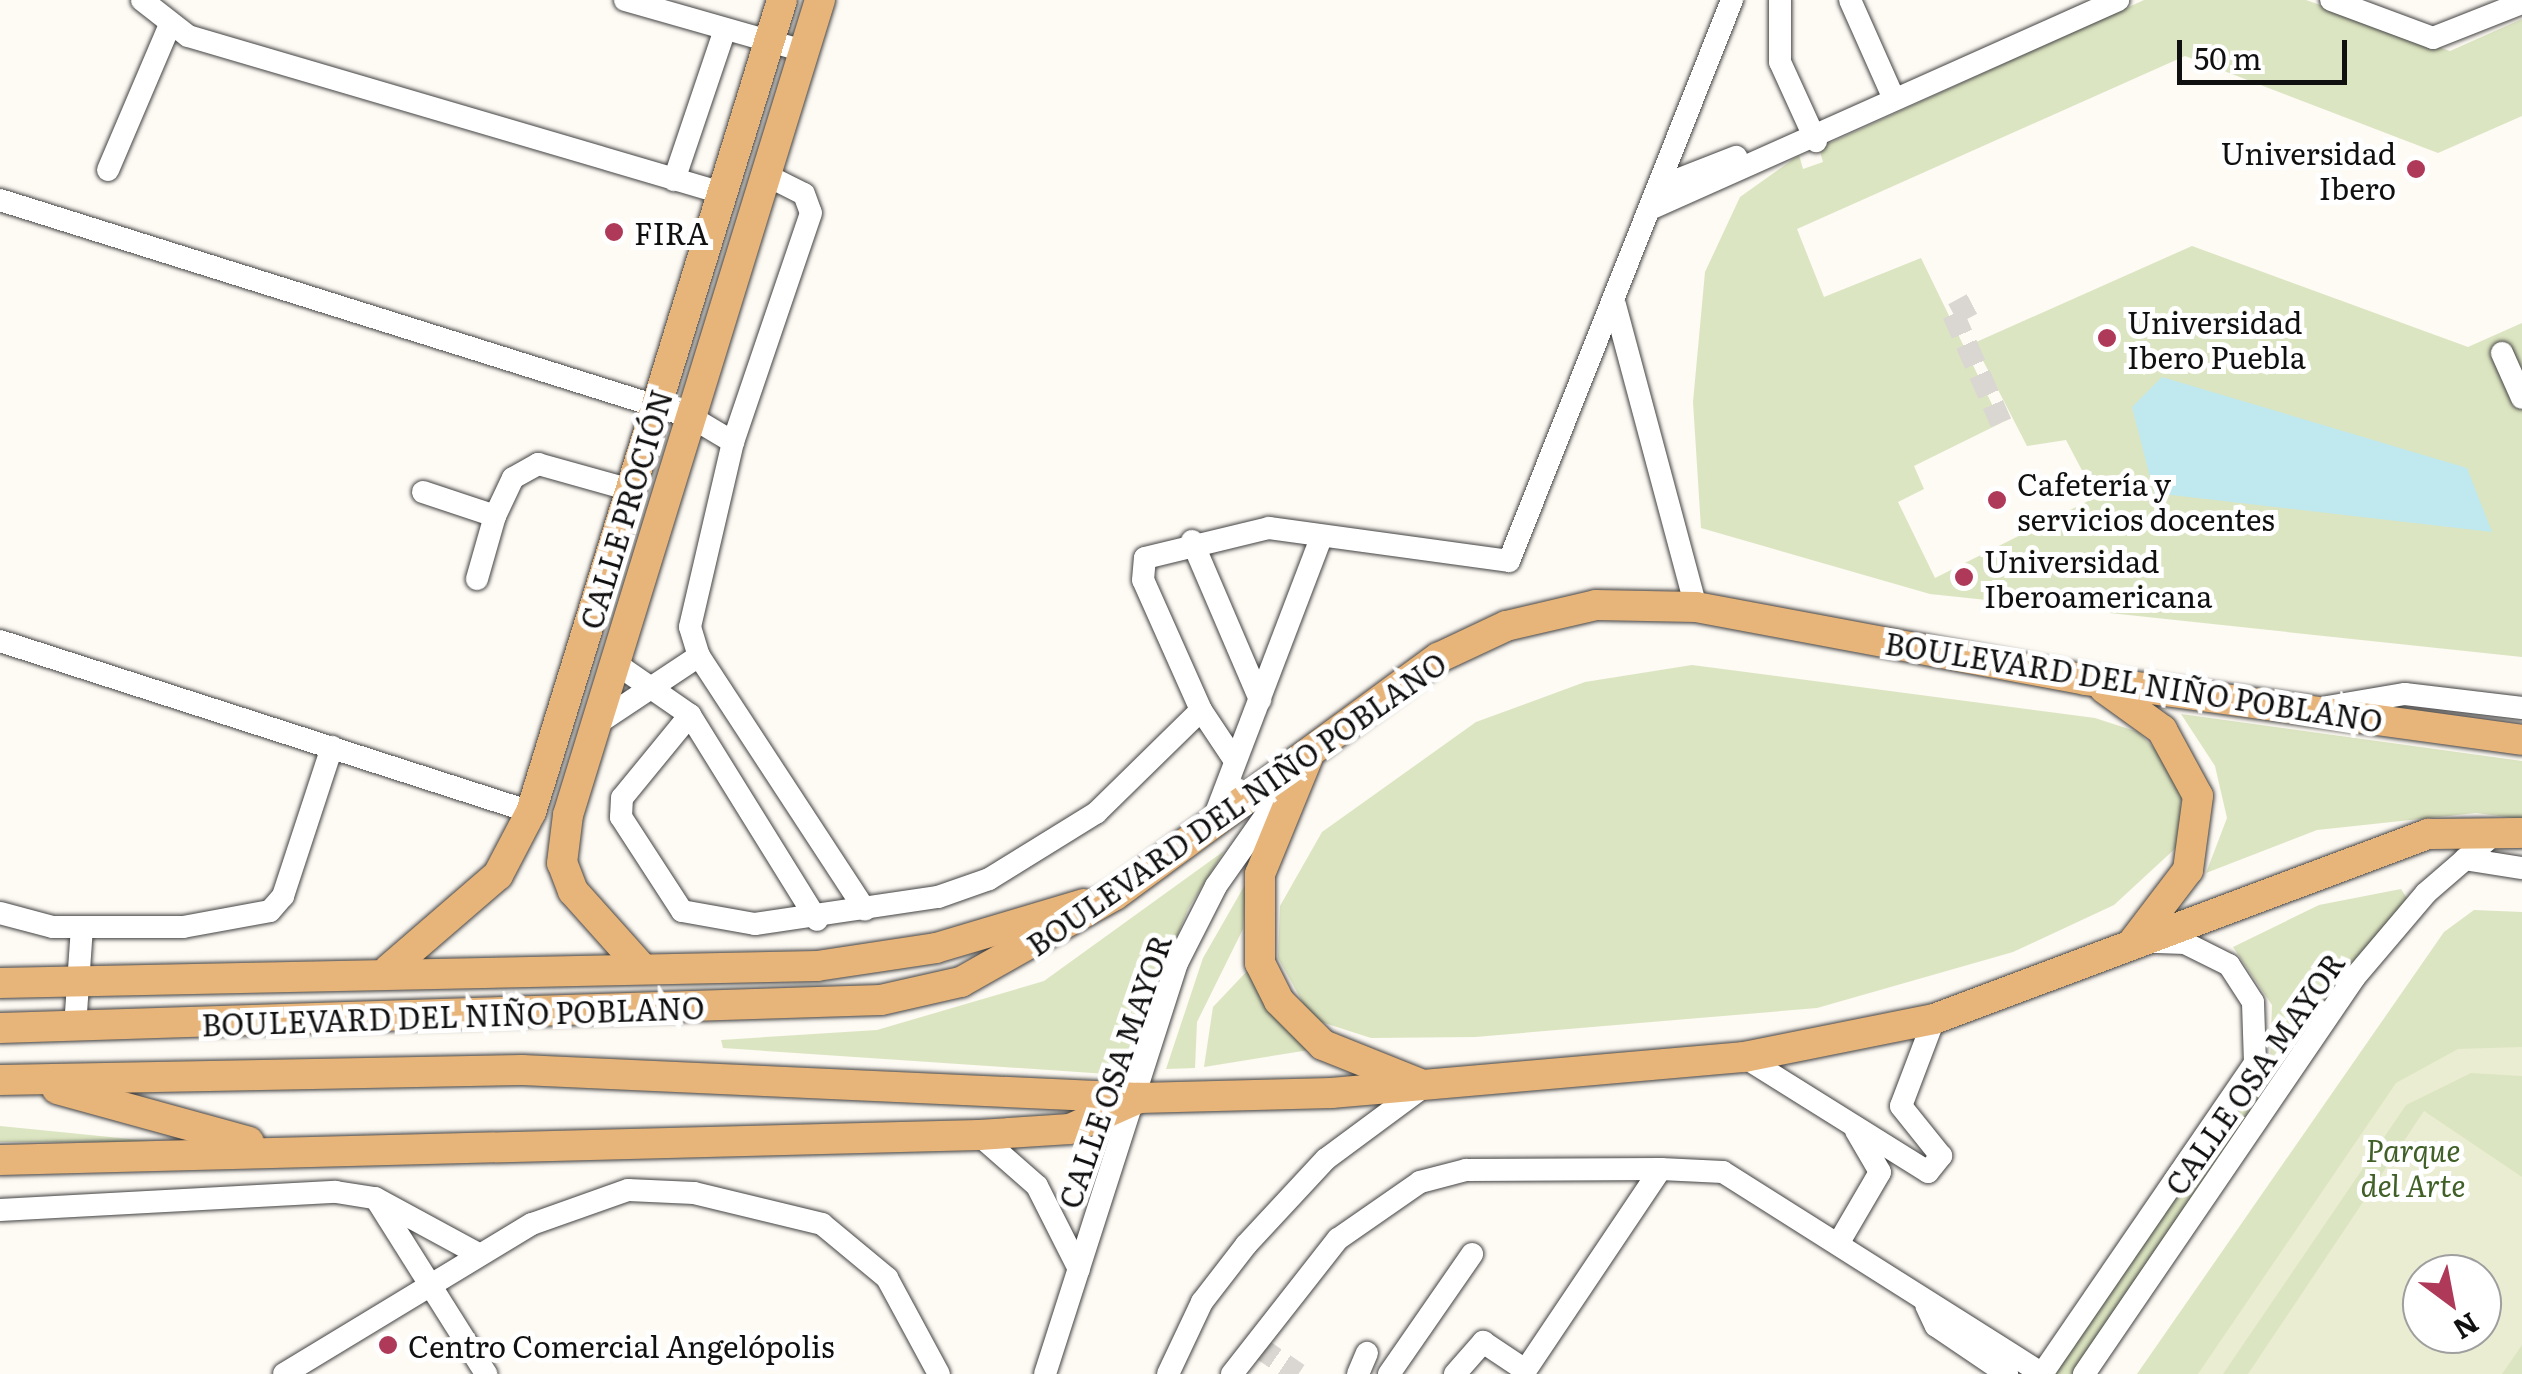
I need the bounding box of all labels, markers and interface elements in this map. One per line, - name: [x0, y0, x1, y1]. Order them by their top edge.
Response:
- scale bar: [2182, 20, 2352, 82]
- text: 50 m: [2194, 35, 2262, 79]
- place label: Universidad Ibero: [2221, 134, 2396, 204]
- marker: Universidad Ibero: [2405, 158, 2427, 180]
- place label: FIRA: [634, 214, 709, 250]
- marker: FIRA: [603, 221, 625, 243]
- place label: Universidad Ibero Puebla: [2127, 303, 2306, 374]
- marker: Universidad Ibero Puebla: [2096, 327, 2118, 349]
- street label: CALLE PROCIÓN: [571, 385, 679, 633]
- place label: Cafetería y servicios docentes: [2017, 465, 2275, 536]
- marker: Cafetería y servicios docentes: [1986, 489, 2008, 511]
- place label: Universidad Iberoamericana: [1984, 542, 2212, 612]
- marker: Universidad Iberoamericana: [1953, 566, 1975, 588]
- street label: BOULEVARD DEL NIÑO POBLANO: [1883, 624, 2385, 738]
- street label: BOULEVARD DEL NIÑO POBLANO: [1019, 644, 1453, 962]
- street label: CALLE OSA MAYOR: [1050, 929, 1178, 1213]
- street label: CALLE OSA MAYOR: [2157, 945, 2351, 1201]
- street label: BOULEVARD DEL NIÑO POBLANO: [201, 988, 705, 1042]
- park label: Parque del Arte: [2361, 1131, 2465, 1202]
- north arrow: [2402, 1254, 2502, 1354]
- text: N: [2446, 1304, 2488, 1352]
- place label: Centro Comercial Angelópolis: [408, 1327, 835, 1363]
- marker: Centro Comercial Angelópolis: [377, 1334, 399, 1356]

